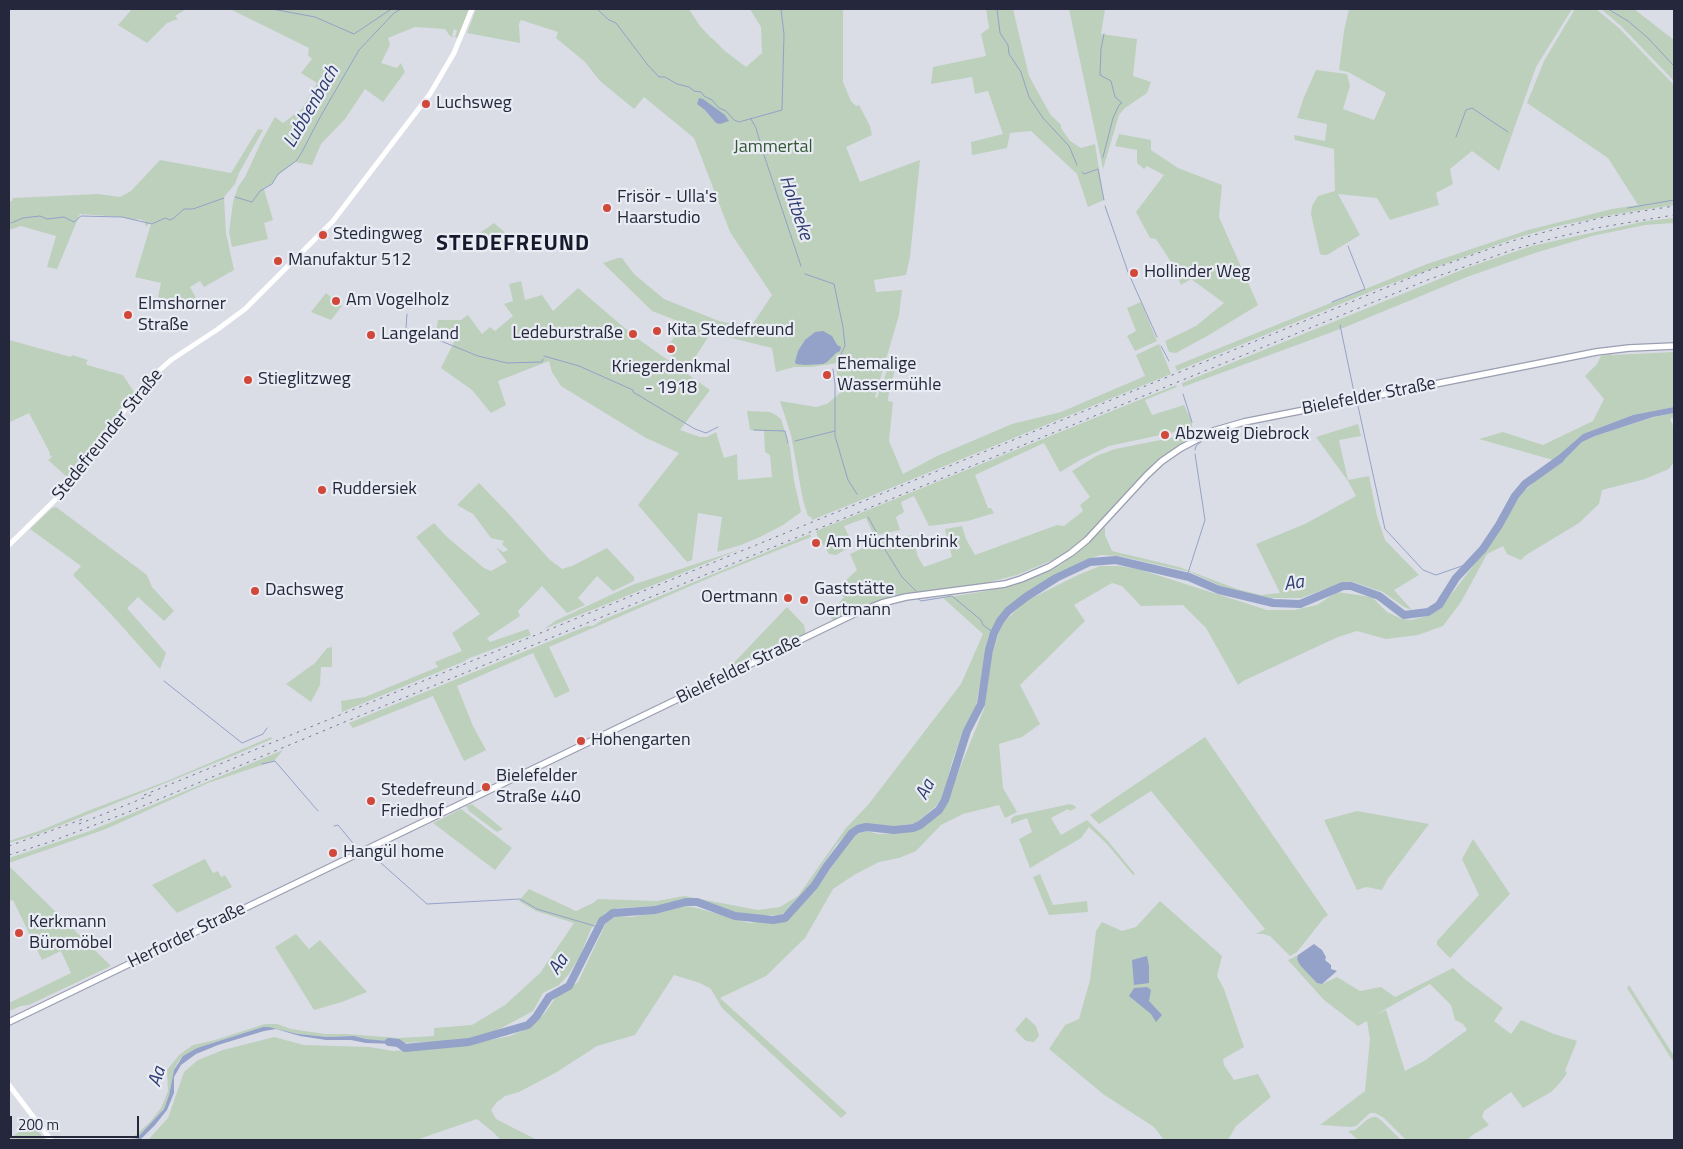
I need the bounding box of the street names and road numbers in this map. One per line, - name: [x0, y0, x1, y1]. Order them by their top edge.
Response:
- street label: Stedefreunder Straße: [48, 365, 168, 505]
- street label: Bielefelder Straße: [1300, 373, 1438, 421]
- street label: Bielefelder Straße: [673, 631, 805, 709]
- street label: Herforder Straße: [125, 898, 249, 974]

